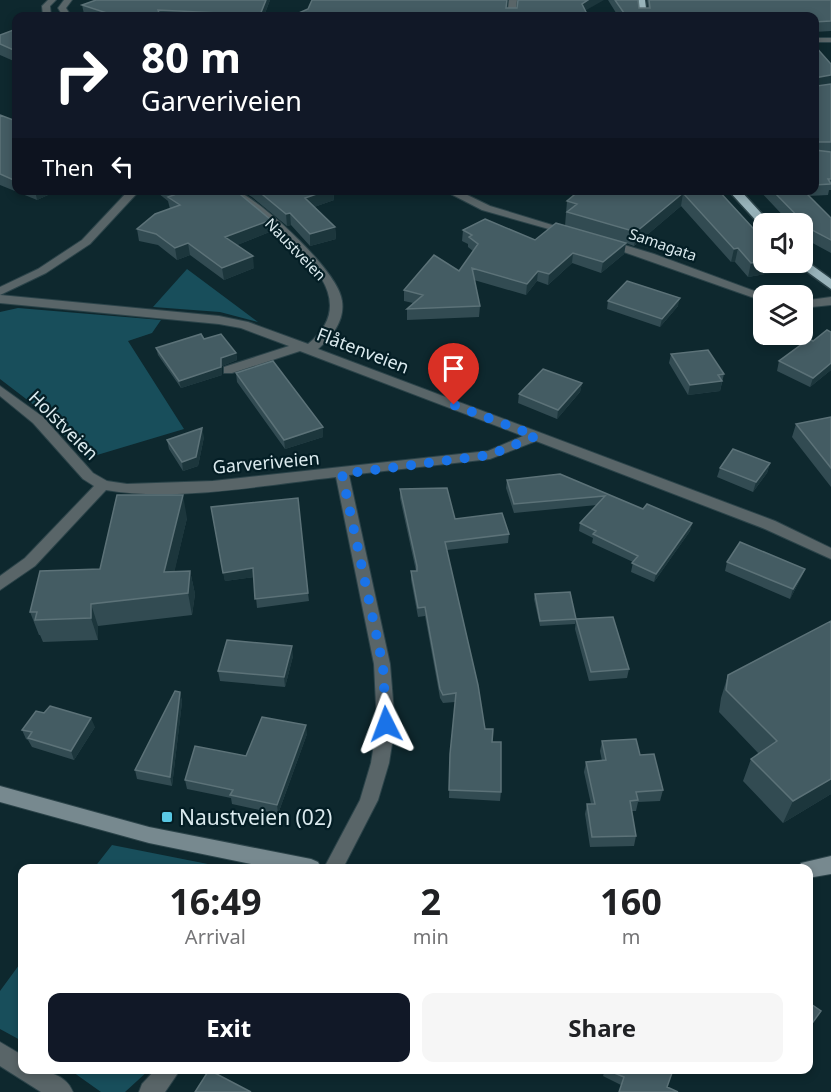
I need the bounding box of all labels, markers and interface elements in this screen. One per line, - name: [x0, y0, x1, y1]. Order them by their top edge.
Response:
- text: 80 m: [141, 28, 241, 85]
- icon: right: [42, 36, 120, 114]
- text: Garveriveien: [141, 82, 302, 119]
- icon: left: [106, 150, 139, 183]
- text: Then: [42, 152, 94, 182]
- map controls: [753, 213, 813, 345]
- button: sound: [753, 213, 813, 273]
- street label: Naustveien: [261, 214, 331, 284]
- street label: Samagata: [626, 223, 700, 265]
- button: layers: [753, 285, 813, 345]
- street label: Flåtenveien: [313, 321, 413, 379]
- pin: [428, 343, 479, 405]
- icon: arrive: [437, 352, 470, 385]
- street label: Holstveien: [24, 385, 104, 465]
- street label: Garveriveien: [212, 445, 320, 479]
- position arrow: [354, 692, 418, 756]
- place label: Naustveien (02): [179, 803, 332, 831]
- marker: Naustveien (02): [160, 810, 174, 824]
- text: 16:49: [169, 877, 262, 926]
- text: 2: [421, 877, 441, 926]
- text: 160: [600, 877, 662, 926]
- text: Arrival: [185, 923, 246, 950]
- text: min: [413, 923, 449, 950]
- text: m: [622, 923, 640, 950]
- button: Exit: [48, 993, 410, 1062]
- button: Share: [422, 993, 783, 1062]

